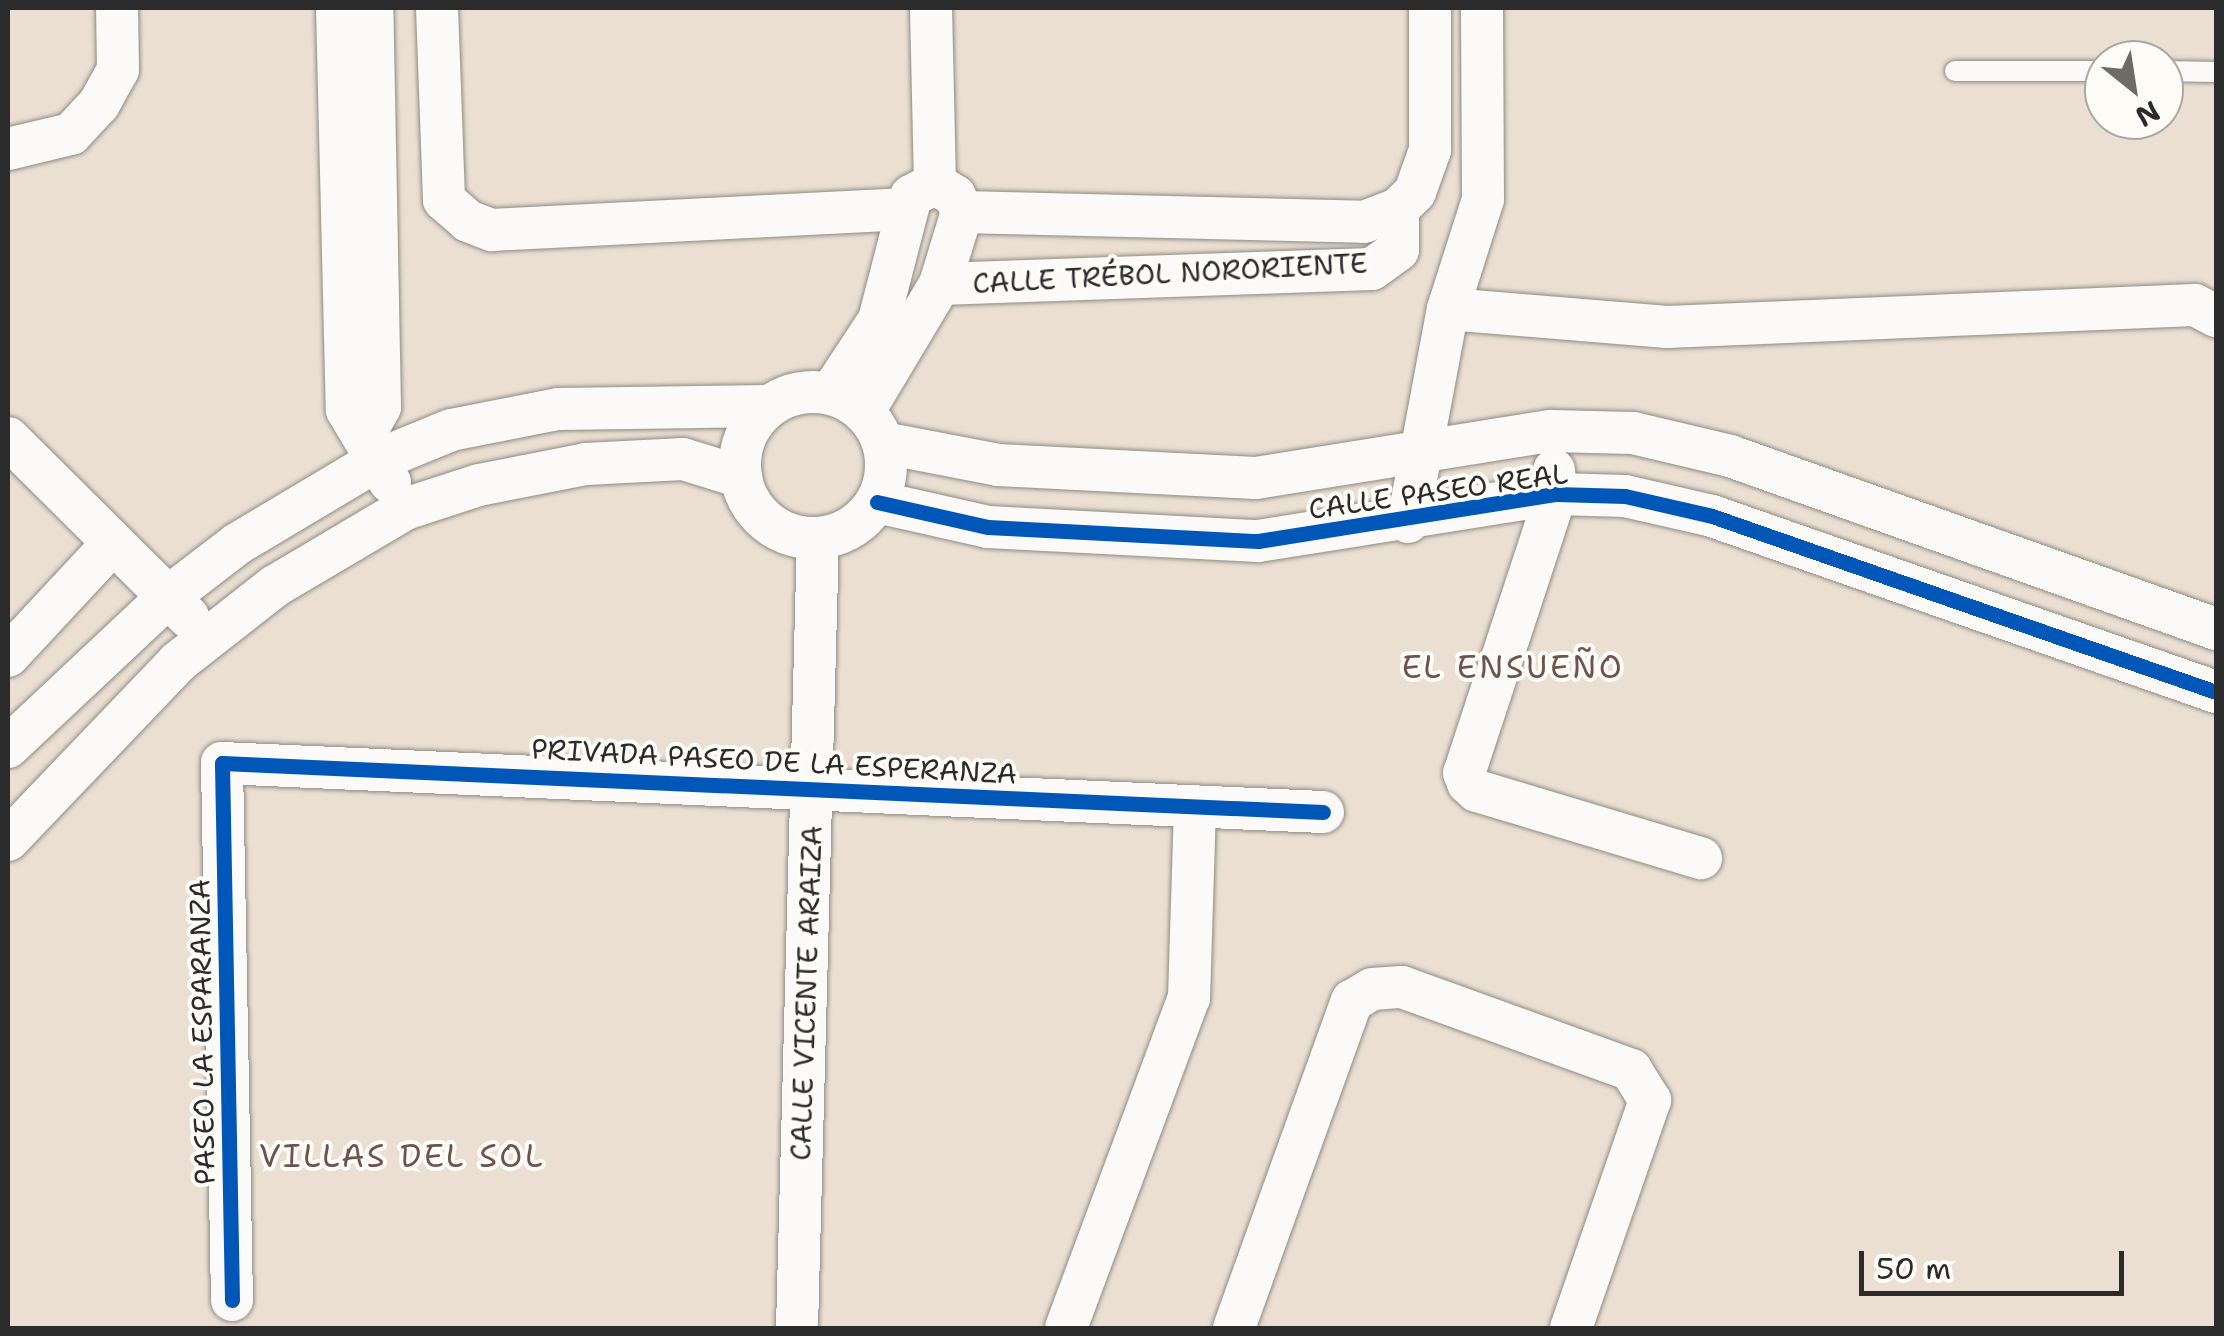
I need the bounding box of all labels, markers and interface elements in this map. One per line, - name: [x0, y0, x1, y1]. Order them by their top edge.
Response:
- north arrow: [2084, 40, 2184, 140]
- text: N: [2129, 92, 2167, 136]
- street label: CALLE TRÉBOL NORORIENTE: [972, 246, 1368, 300]
- street label: CALLE PASEO REAL: [1306, 456, 1570, 526]
- district label: EL ENSUEÑO: [1402, 648, 1624, 686]
- street label: PRIVADA PASEO DE LA ESPERANZA: [530, 731, 1018, 791]
- street label: CALLE VICENTE ARAIZA: [783, 825, 829, 1161]
- street label: PASEO LA ESPARANZA: [183, 879, 221, 1185]
- district label: VILLAS DEL SOL: [259, 1137, 545, 1175]
- scale bar: [1864, 1231, 2129, 1293]
- text: 50 m: [1876, 1248, 1951, 1289]

